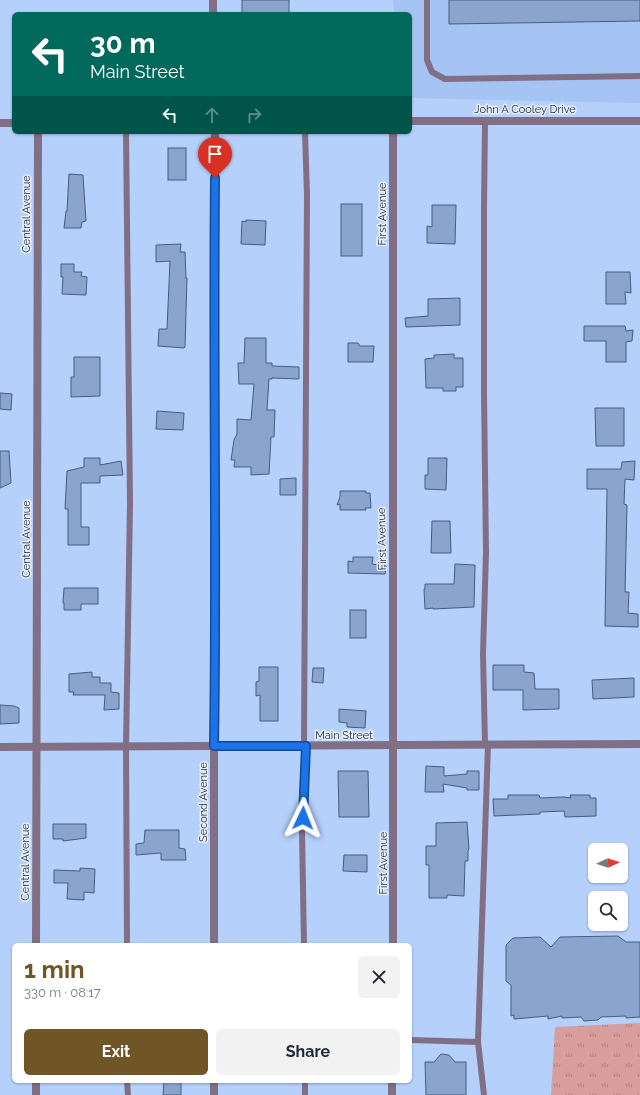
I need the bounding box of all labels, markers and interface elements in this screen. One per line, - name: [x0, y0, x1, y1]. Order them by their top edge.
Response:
- text: 30 m: [90, 27, 156, 60]
- icon: left: [24, 28, 76, 80]
- text: Main Street: [90, 61, 184, 82]
- street label: John A Cooley Drive: [474, 103, 576, 116]
- icon: left: [159, 104, 181, 126]
- icon: ahead: [201, 104, 223, 126]
- icon: right: [243, 104, 265, 126]
- pin: [198, 137, 232, 178]
- icon: arrive: [204, 143, 226, 165]
- street label: Central Avenue: [20, 175, 33, 253]
- street label: First Avenue: [376, 182, 389, 245]
- street label: Central Avenue: [20, 500, 33, 578]
- street label: First Avenue: [375, 507, 389, 571]
- street label: Main Street: [315, 729, 373, 742]
- street label: Second Avenue: [197, 761, 210, 842]
- position arrow: [282, 797, 324, 839]
- street label: Central Avenue: [19, 823, 32, 901]
- street label: First Avenue: [377, 831, 390, 894]
- north arrow: [588, 843, 628, 883]
- map controls: [588, 843, 628, 931]
- button: search: [588, 891, 628, 931]
- text: 1 min: [24, 955, 85, 984]
- button: close: [358, 956, 400, 998]
- text: 330 m · 08:17: [24, 985, 101, 1000]
- button: Exit: [24, 1029, 208, 1075]
- button: Share: [216, 1029, 400, 1075]

